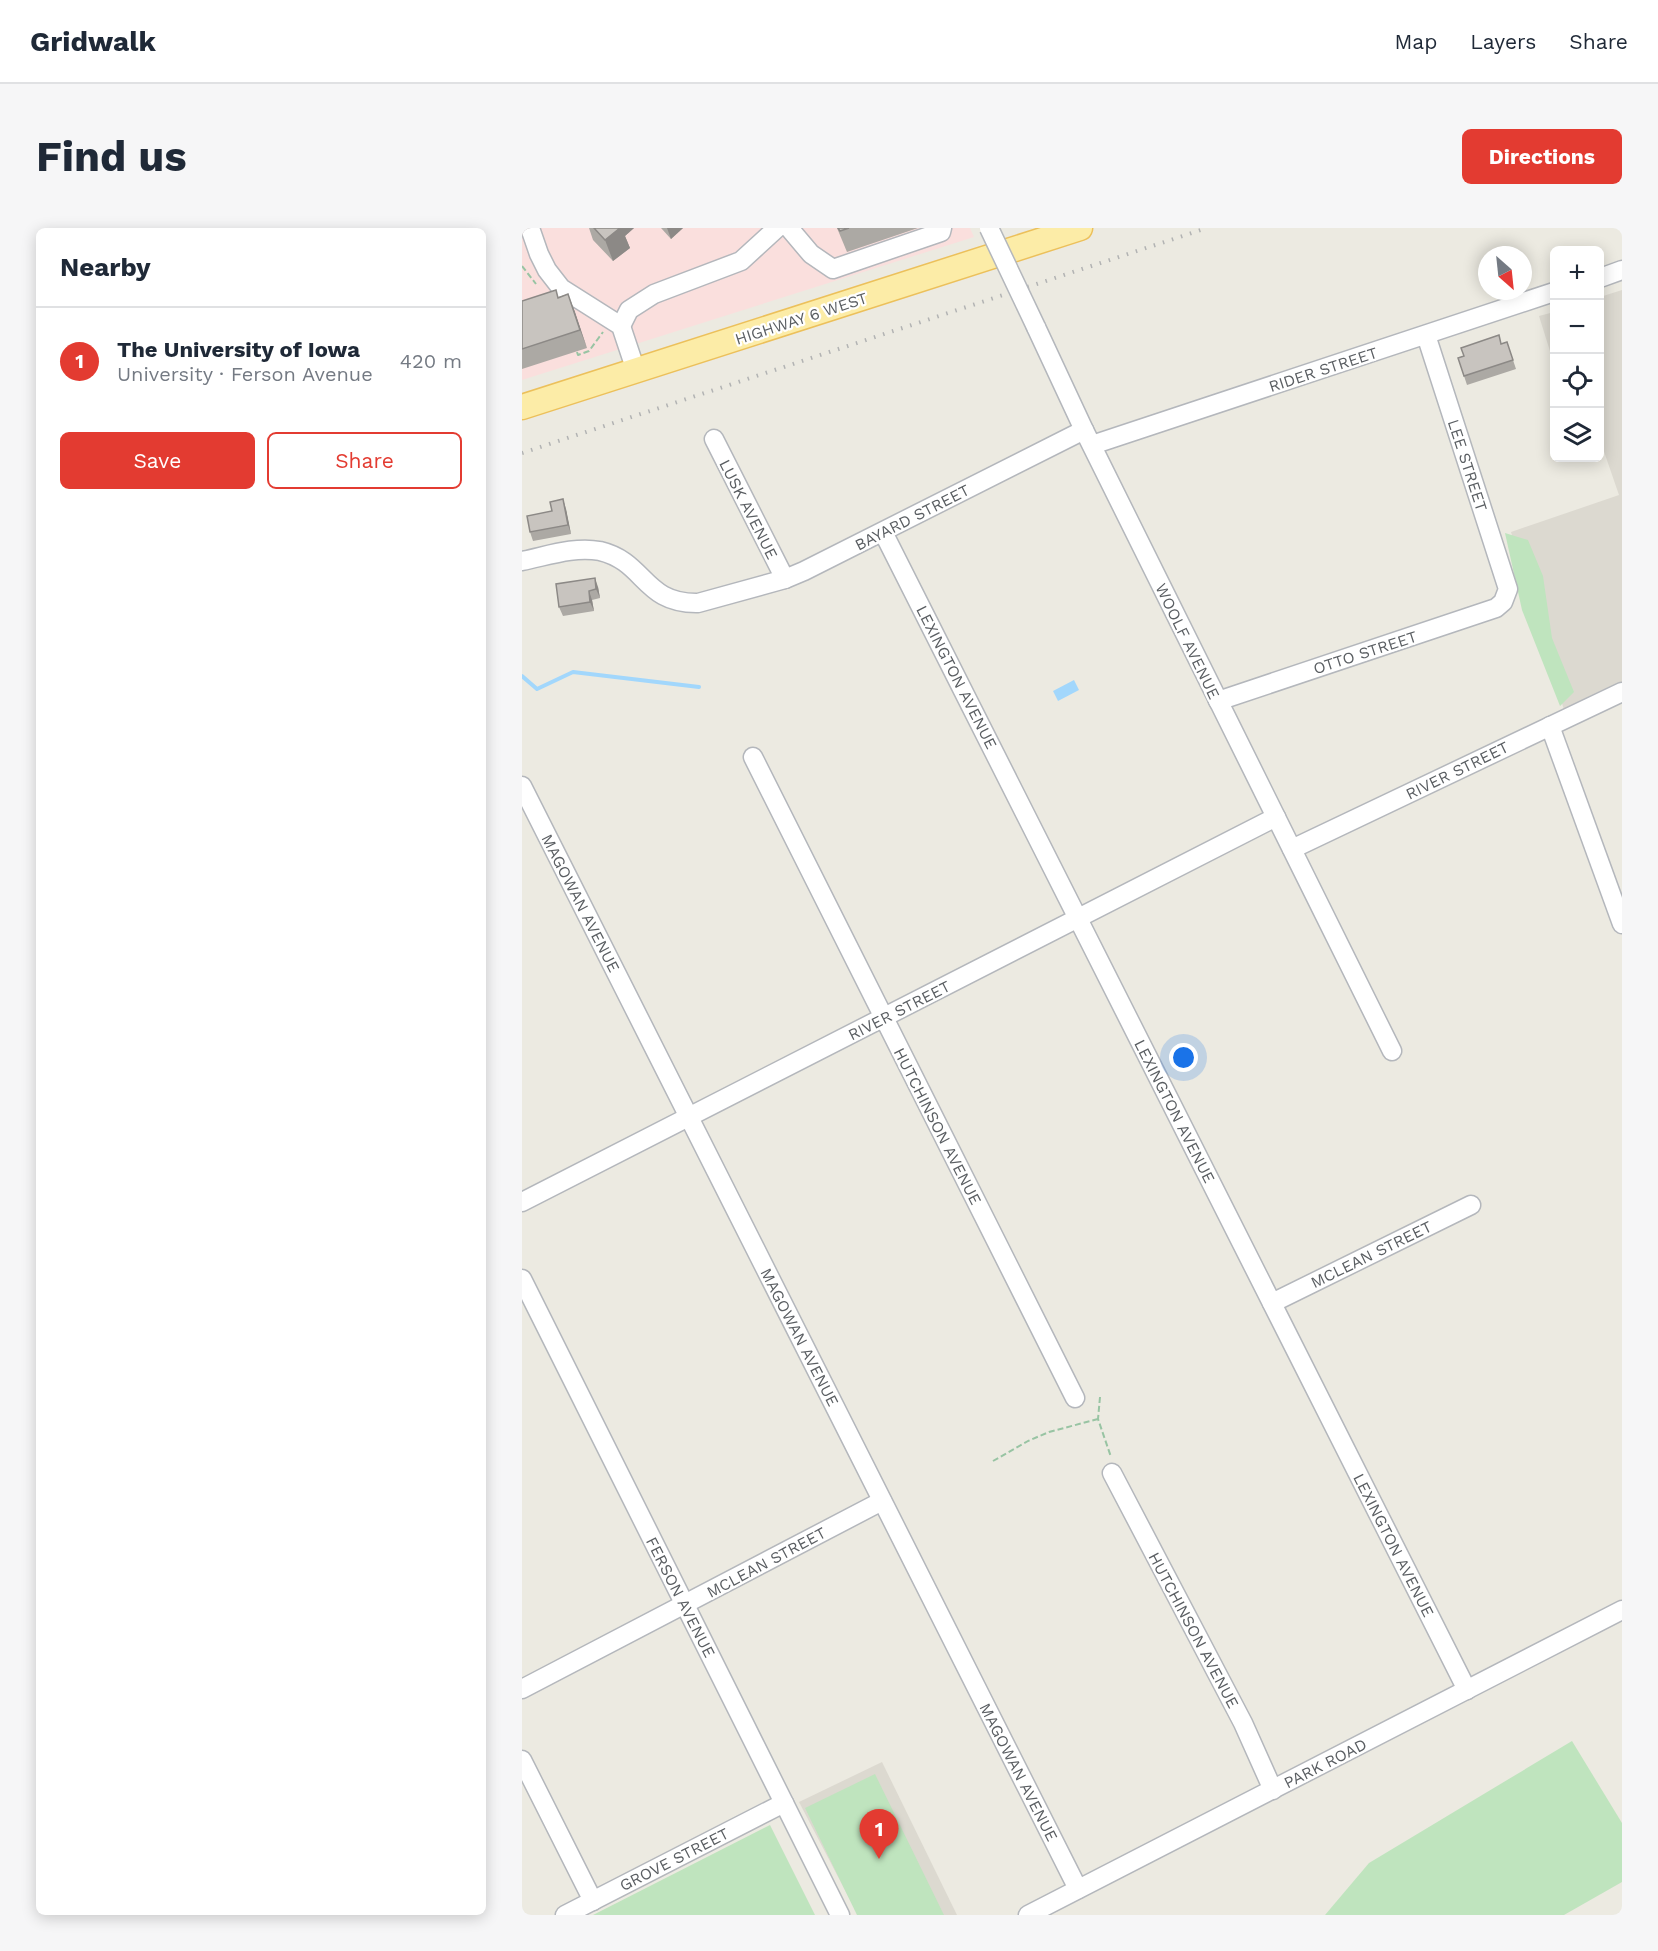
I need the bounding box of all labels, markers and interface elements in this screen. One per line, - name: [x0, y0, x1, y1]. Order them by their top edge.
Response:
- text: Gridwalk: [30, 25, 156, 58]
- text: Map: [1394, 29, 1437, 54]
- text: Layers: [1470, 29, 1536, 54]
- text: Share: [1569, 29, 1628, 54]
- button: Directions: [1462, 129, 1622, 184]
- text: Find us: [36, 132, 187, 181]
- north arrow: [1478, 246, 1532, 300]
- map controls: [1550, 246, 1604, 462]
- button: +: [1550, 246, 1604, 300]
- text: Nearby: [60, 252, 151, 282]
- street label: HIGHWAY 6 WEST: [733, 288, 870, 349]
- button: −: [1550, 300, 1604, 354]
- text: The University of Iowa: [117, 337, 360, 362]
- street label: RIDER STREET: [1266, 343, 1380, 396]
- text: 1: [75, 349, 84, 373]
- text: 420 m: [400, 349, 462, 373]
- button: locate: [1550, 354, 1604, 408]
- text: University · Ferson Avenue: [117, 362, 373, 386]
- button: layers: [1550, 408, 1604, 462]
- street label: LEE STREET: [1444, 417, 1491, 514]
- button: Save: [60, 432, 255, 489]
- button: Share: [267, 432, 462, 489]
- street label: LUSK AVENUE: [715, 456, 782, 562]
- street label: BAYARD STREET: [852, 480, 973, 555]
- street label: WOOLF AVENUE: [1151, 580, 1224, 702]
- street label: LEXINGTON AVENUE: [912, 602, 1001, 752]
- street label: OTTO STREET: [1311, 627, 1420, 678]
- street label: RIVER STREET: [1403, 737, 1512, 804]
- street label: MAGOWAN AVENUE: [537, 831, 624, 976]
- street label: RIVER STREET: [845, 976, 954, 1044]
- street label: LEXINGTON AVENUE: [1130, 1036, 1219, 1186]
- your location: [1169, 1043, 1198, 1072]
- street label: HUTCHINSON AVENUE: [890, 1044, 985, 1208]
- street label: MCLEAN STREET: [1308, 1217, 1435, 1292]
- street label: MAGOWAN AVENUE: [756, 1265, 843, 1410]
- street label: LEXINGTON AVENUE: [1349, 1470, 1438, 1620]
- street label: MCLEAN STREET: [703, 1523, 829, 1602]
- street label: FERSON AVENUE: [642, 1534, 719, 1661]
- street label: HUTCHINSON AVENUE: [1144, 1549, 1243, 1711]
- street label: MAGOWAN AVENUE: [975, 1700, 1062, 1845]
- street label: PARK ROAD: [1281, 1735, 1370, 1792]
- pin: 1: [860, 1810, 898, 1859]
- street label: GROVE STREET: [616, 1824, 732, 1895]

